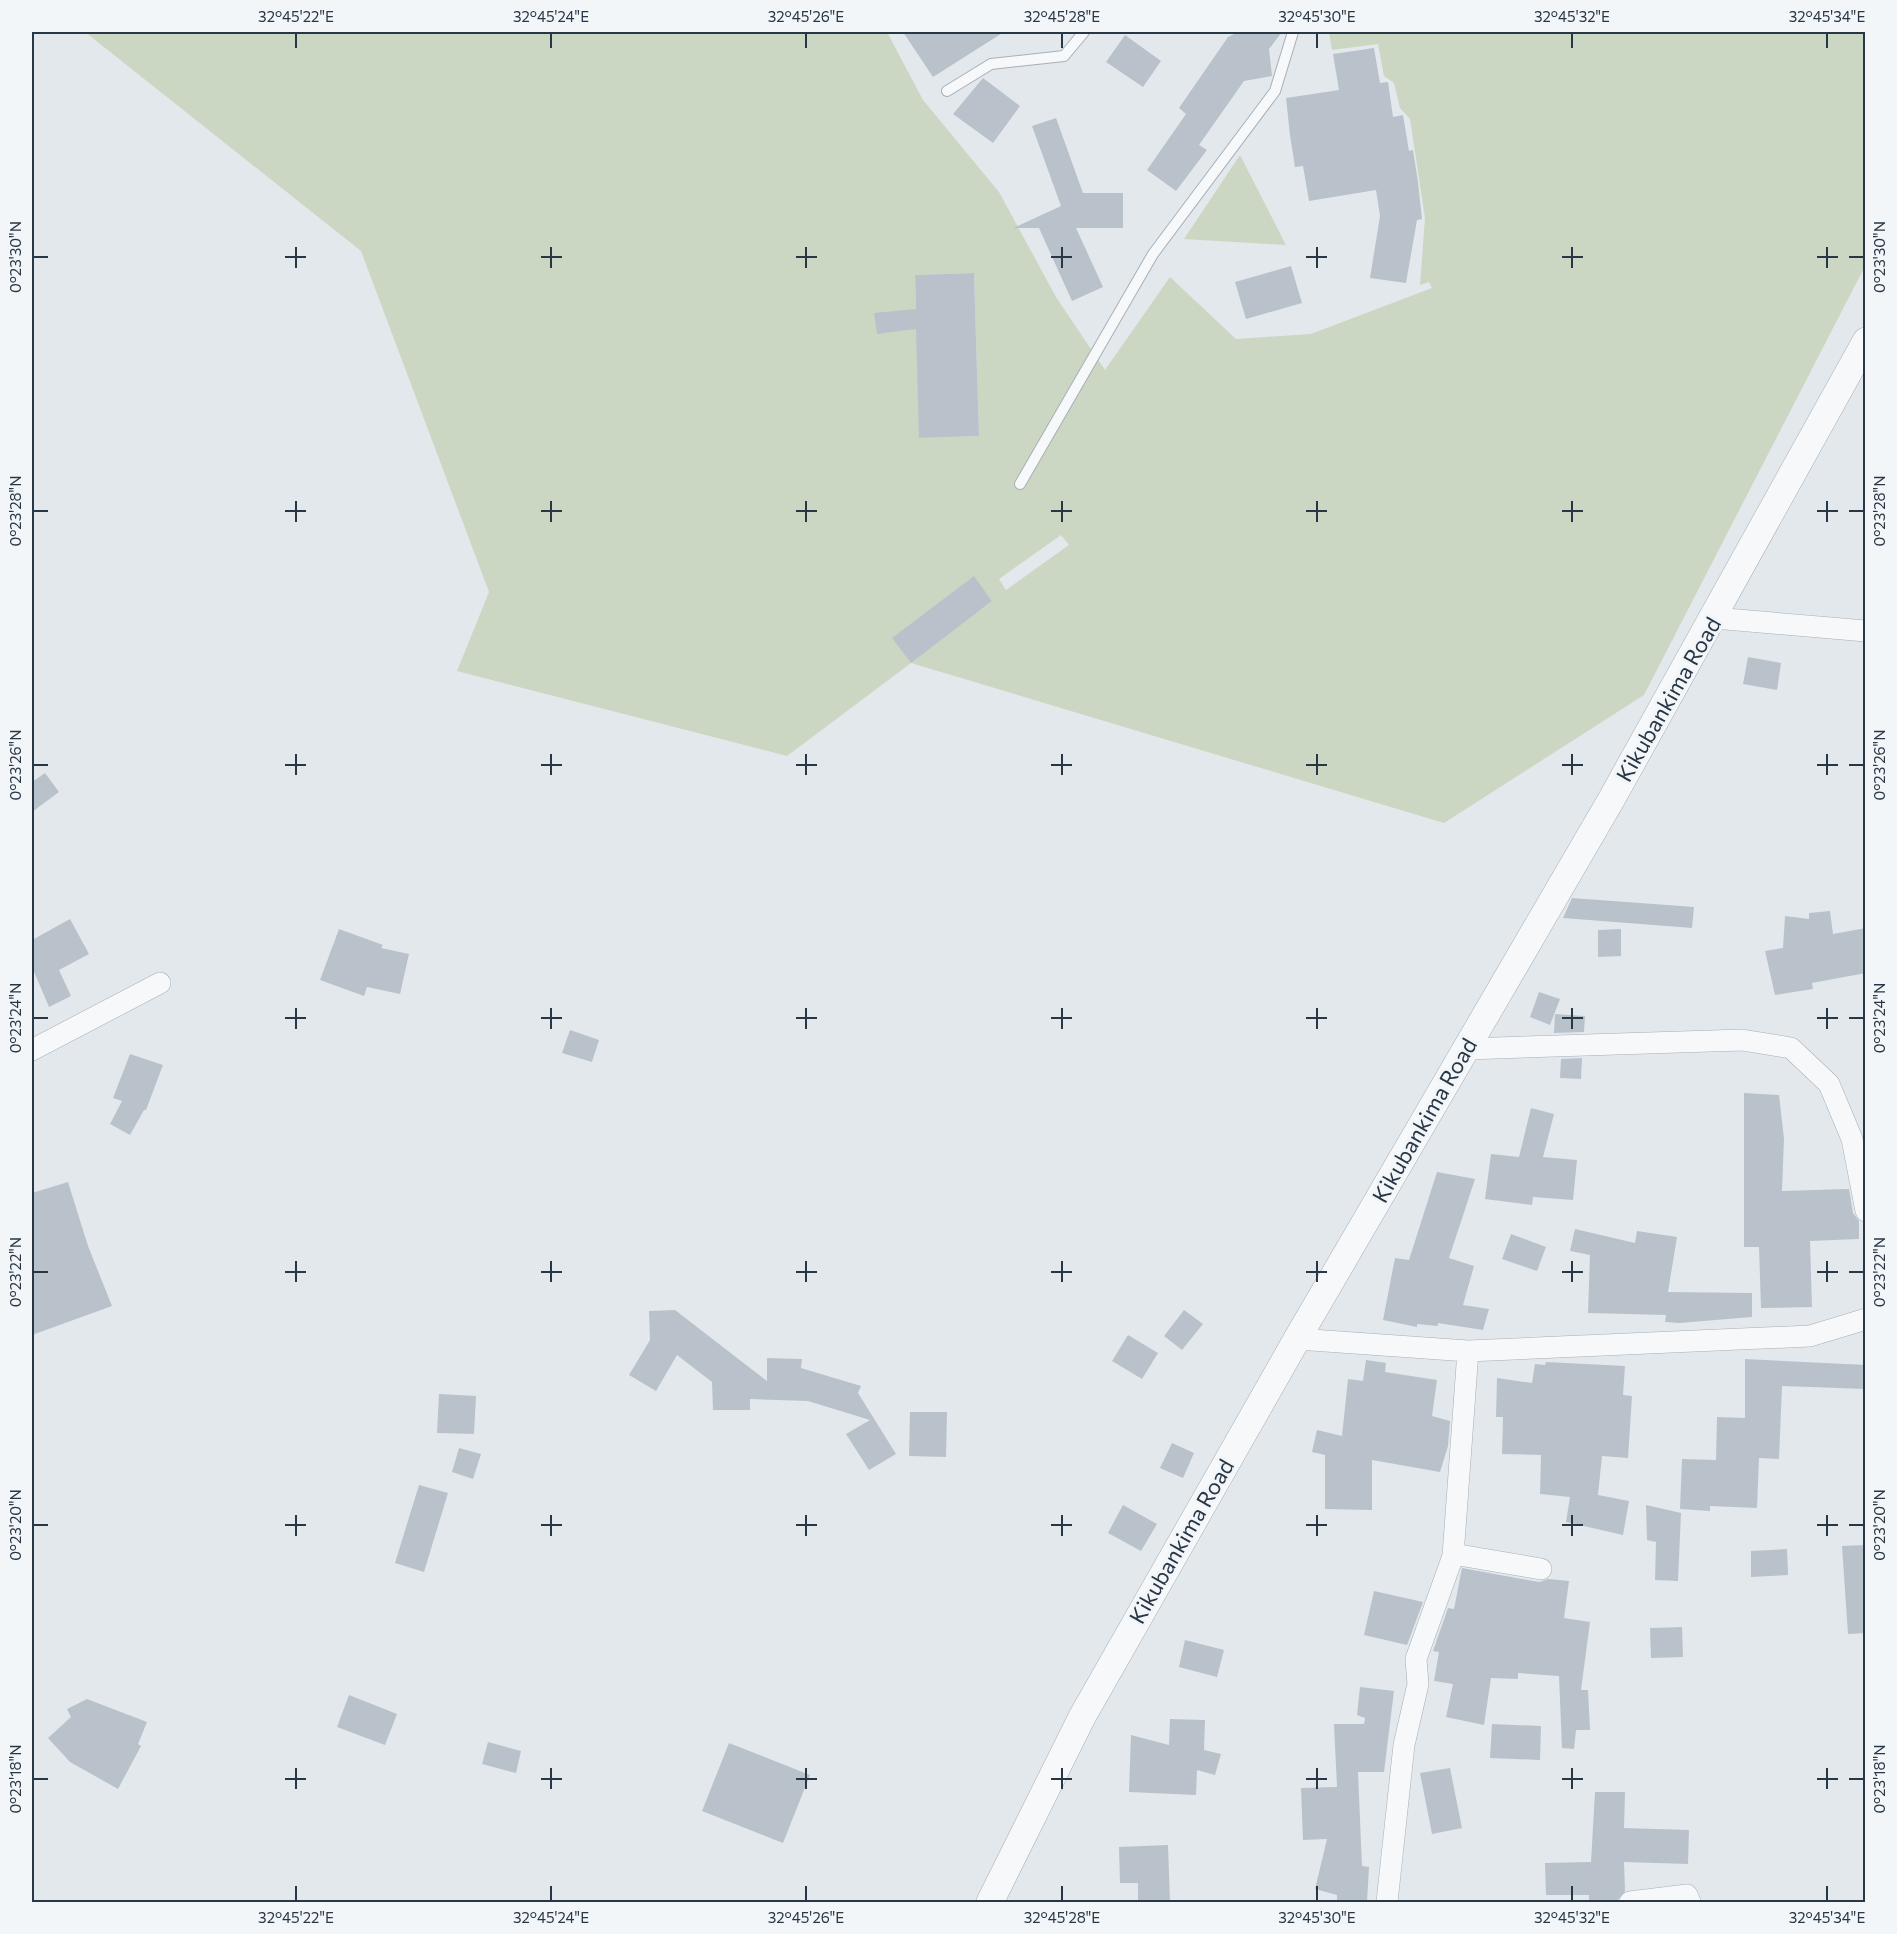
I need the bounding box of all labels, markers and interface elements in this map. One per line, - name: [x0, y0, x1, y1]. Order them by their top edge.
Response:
- text: 32°45'22"E: [258, 7, 334, 25]
- text: 32°45'24"E: [513, 7, 589, 25]
- text: 32°45'26"E: [768, 7, 844, 25]
- text: 32°45'28"E: [1024, 7, 1100, 25]
- text: 32°45'30"E: [1278, 7, 1356, 25]
- text: 32°45'32"E: [1534, 7, 1610, 25]
- text: 32°45'34"E: [1789, 7, 1865, 25]
- text: 0°23'30"N: [6, 221, 24, 293]
- text: 0°23'30"N: [1870, 221, 1888, 293]
- text: 0°23'28"N: [6, 476, 24, 546]
- text: 0°23'28"N: [1870, 476, 1888, 546]
- street label: Kikubankima Road: [1610, 612, 1726, 786]
- text: 0°23'26"N: [6, 730, 24, 800]
- text: 0°23'26"N: [1870, 730, 1888, 800]
- text: 0°23'24"N: [6, 983, 24, 1053]
- text: 0°23'24"N: [1870, 983, 1888, 1053]
- street label: Kikubankima Road: [1366, 1033, 1482, 1207]
- text: 0°23'22"N: [6, 1237, 24, 1307]
- text: 0°23'22"N: [1870, 1237, 1888, 1307]
- street label: Kikubankima Road: [1123, 1454, 1239, 1628]
- text: 0°23'20"N: [6, 1489, 24, 1561]
- text: 0°23'20"N: [1870, 1489, 1888, 1561]
- text: 0°23'18"N: [6, 1744, 24, 1814]
- text: 0°23'18"N: [1870, 1744, 1888, 1814]
- text: 32°45'22"E: [258, 1908, 334, 1926]
- text: 32°45'24"E: [513, 1908, 589, 1926]
- text: 32°45'26"E: [768, 1908, 844, 1926]
- text: 32°45'28"E: [1024, 1908, 1100, 1926]
- text: 32°45'30"E: [1278, 1908, 1356, 1926]
- text: 32°45'32"E: [1534, 1908, 1610, 1926]
- text: 32°45'34"E: [1789, 1908, 1865, 1926]

